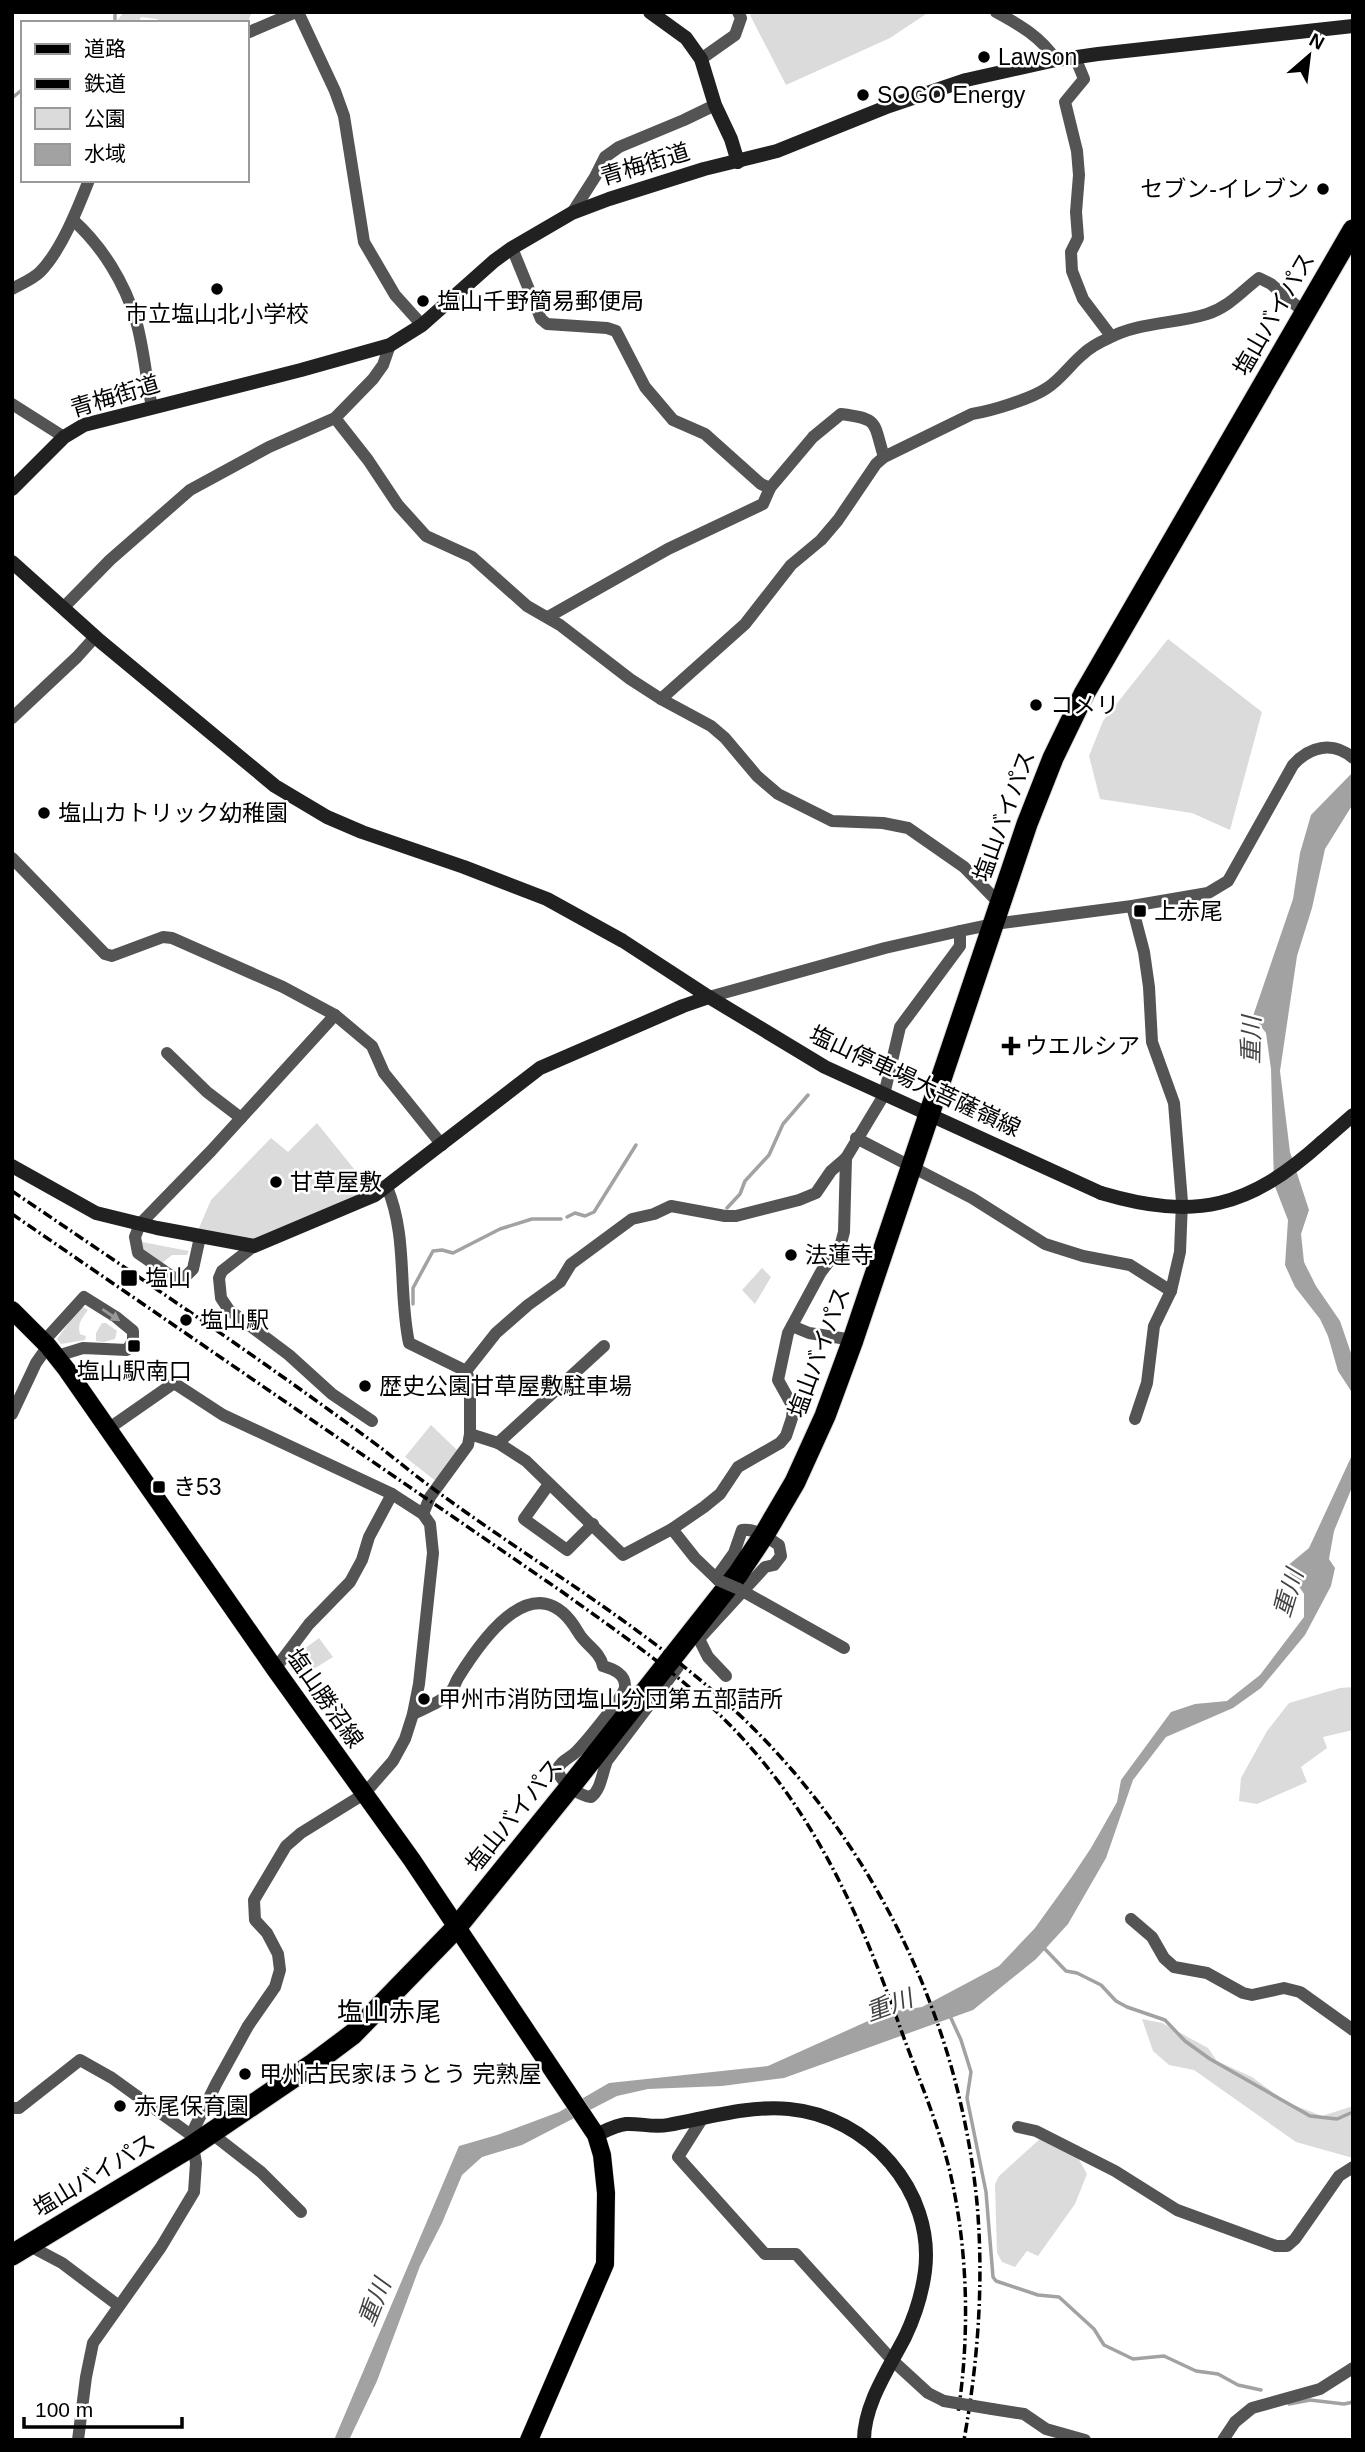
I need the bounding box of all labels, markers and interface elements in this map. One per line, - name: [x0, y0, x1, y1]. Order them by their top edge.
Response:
- legend: [21, 21, 248, 182]
- north arrow: [1274, 21, 1344, 91]
- text: N: [1306, 29, 1328, 54]
- text: 道路: [84, 37, 126, 60]
- place label: Lawson: [998, 44, 1077, 70]
- marker: Lawson: [976, 49, 992, 65]
- text: 鉄道: [84, 72, 126, 95]
- place label: SOGO Energy: [877, 82, 1026, 108]
- marker: SOGO Energy: [855, 87, 871, 103]
- text: 公園: [84, 107, 126, 130]
- street label: 青梅街道: [597, 138, 693, 190]
- text: 水域: [84, 142, 126, 165]
- place label: セブン-イレブン: [1140, 176, 1309, 202]
- marker: セブン-イレブン: [1315, 181, 1331, 197]
- street label: 塩山バイパス: [1228, 248, 1320, 380]
- marker: 市立塩山北小学校: [209, 281, 225, 297]
- place label: 塩山千野簡易郵便局: [437, 288, 644, 314]
- marker: 塩山千野簡易郵便局: [415, 293, 431, 309]
- place label: 市立塩山北小学校: [125, 301, 309, 327]
- street label: 青梅街道: [67, 370, 163, 422]
- place label: コメリ: [1050, 692, 1119, 718]
- marker: コメリ: [1028, 697, 1044, 713]
- street label: 塩山バイパス: [968, 747, 1040, 885]
- place label: 塩山カトリック幼稚園: [58, 800, 288, 826]
- marker: 塩山カトリック幼稚園: [36, 805, 52, 821]
- place label: 上赤尾: [1154, 898, 1223, 924]
- marker: 上赤尾: [1132, 903, 1148, 919]
- water label: 重川: [1237, 1013, 1265, 1064]
- street label: 塩山停車場大菩薩嶺線: [805, 1021, 1025, 1141]
- place label: ウエルシア: [1025, 1033, 1140, 1059]
- marker: ウエルシア: [1003, 1038, 1019, 1054]
- place label: 甘草屋敷: [290, 1169, 382, 1195]
- marker: 甘草屋敷: [268, 1174, 284, 1190]
- place label: 法蓮寺: [805, 1242, 874, 1268]
- marker: 法蓮寺: [783, 1247, 799, 1263]
- place label: 塩山: [145, 1265, 191, 1291]
- marker: 塩山: [119, 1268, 139, 1288]
- street label: 塩山バイパス: [783, 1283, 855, 1421]
- place label: 塩山駅: [200, 1307, 269, 1333]
- one-way arrow: [101, 1308, 121, 1321]
- marker: 塩山駅: [178, 1312, 194, 1328]
- marker: 塩山駅南口: [126, 1338, 142, 1354]
- place label: 塩山駅南口: [77, 1358, 192, 1384]
- place label: 歴史公園甘草屋敷駐車場: [379, 1373, 632, 1399]
- marker: 歴史公園甘草屋敷駐車場: [357, 1378, 373, 1394]
- place label: き53: [173, 1474, 222, 1500]
- marker: き53: [151, 1479, 167, 1495]
- water label: 重川: [1268, 1563, 1309, 1620]
- street label: 塩山勝沼線: [281, 1643, 369, 1753]
- place label: 甲州市消防団塩山分団第五部詰所: [438, 1686, 783, 1712]
- marker: 甲州市消防団塩山分団第五部詰所: [416, 1691, 432, 1707]
- street label: 塩山バイパス: [461, 1753, 567, 1877]
- water label: 重川: [862, 1983, 919, 2026]
- district label: 塩山赤尾: [337, 1997, 441, 2027]
- place label: 甲州古民家ほうとう 完熟屋: [259, 2061, 541, 2087]
- marker: 甲州古民家ほうとう 完熟屋: [237, 2066, 253, 2082]
- place label: 赤尾保育園: [134, 2093, 249, 2119]
- marker: 赤尾保育園: [112, 2098, 128, 2114]
- street label: 塩山バイパス: [28, 2128, 160, 2222]
- water label: 重川: [352, 2272, 397, 2329]
- scale bar: [24, 2386, 182, 2430]
- text: 100 m: [35, 2398, 93, 2421]

